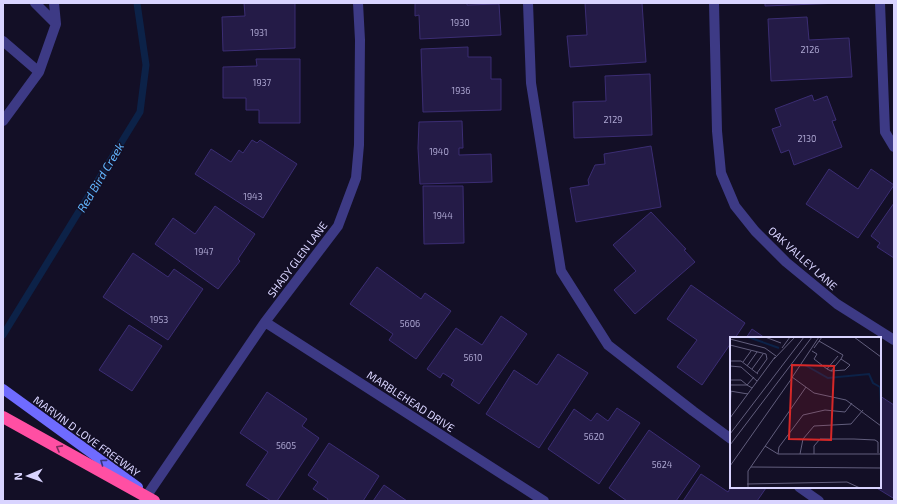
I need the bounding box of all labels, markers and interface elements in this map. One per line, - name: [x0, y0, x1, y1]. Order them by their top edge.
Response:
- house number: 1930: [450, 17, 470, 28]
- house number: 1931: [250, 27, 268, 38]
- house number: 2126: [801, 44, 819, 55]
- house number: 1937: [253, 77, 272, 88]
- house number: 1936: [452, 85, 470, 96]
- house number: 2129: [604, 114, 622, 125]
- house number: 2130: [797, 133, 817, 144]
- water label: Red Bird Creek: [74, 140, 126, 214]
- house number: 1940: [429, 146, 449, 157]
- house number: 1943: [243, 191, 263, 202]
- house number: 1944: [433, 210, 453, 221]
- street label: SHADY GLEN LANE: [264, 219, 330, 299]
- street label: OAK VALLEY LANE: [766, 224, 840, 292]
- house number: 1947: [195, 246, 214, 257]
- house number: 1953: [150, 314, 168, 325]
- house number: 5606: [400, 318, 420, 329]
- inset map: [730, 337, 881, 488]
- house number: 5610: [464, 352, 482, 363]
- street label: MARBLEHEAD DRIVE: [365, 368, 457, 434]
- street label: MARVIN D LOVE FREEWAY: [31, 393, 143, 479]
- house number: 5620: [584, 431, 604, 442]
- house number: 5605: [276, 440, 296, 451]
- one-way arrow: [55, 446, 63, 453]
- north arrow: [8, 456, 48, 496]
- house number: 5624: [652, 459, 673, 470]
- one-way arrow: [101, 460, 108, 467]
- text: N: [11, 472, 24, 481]

